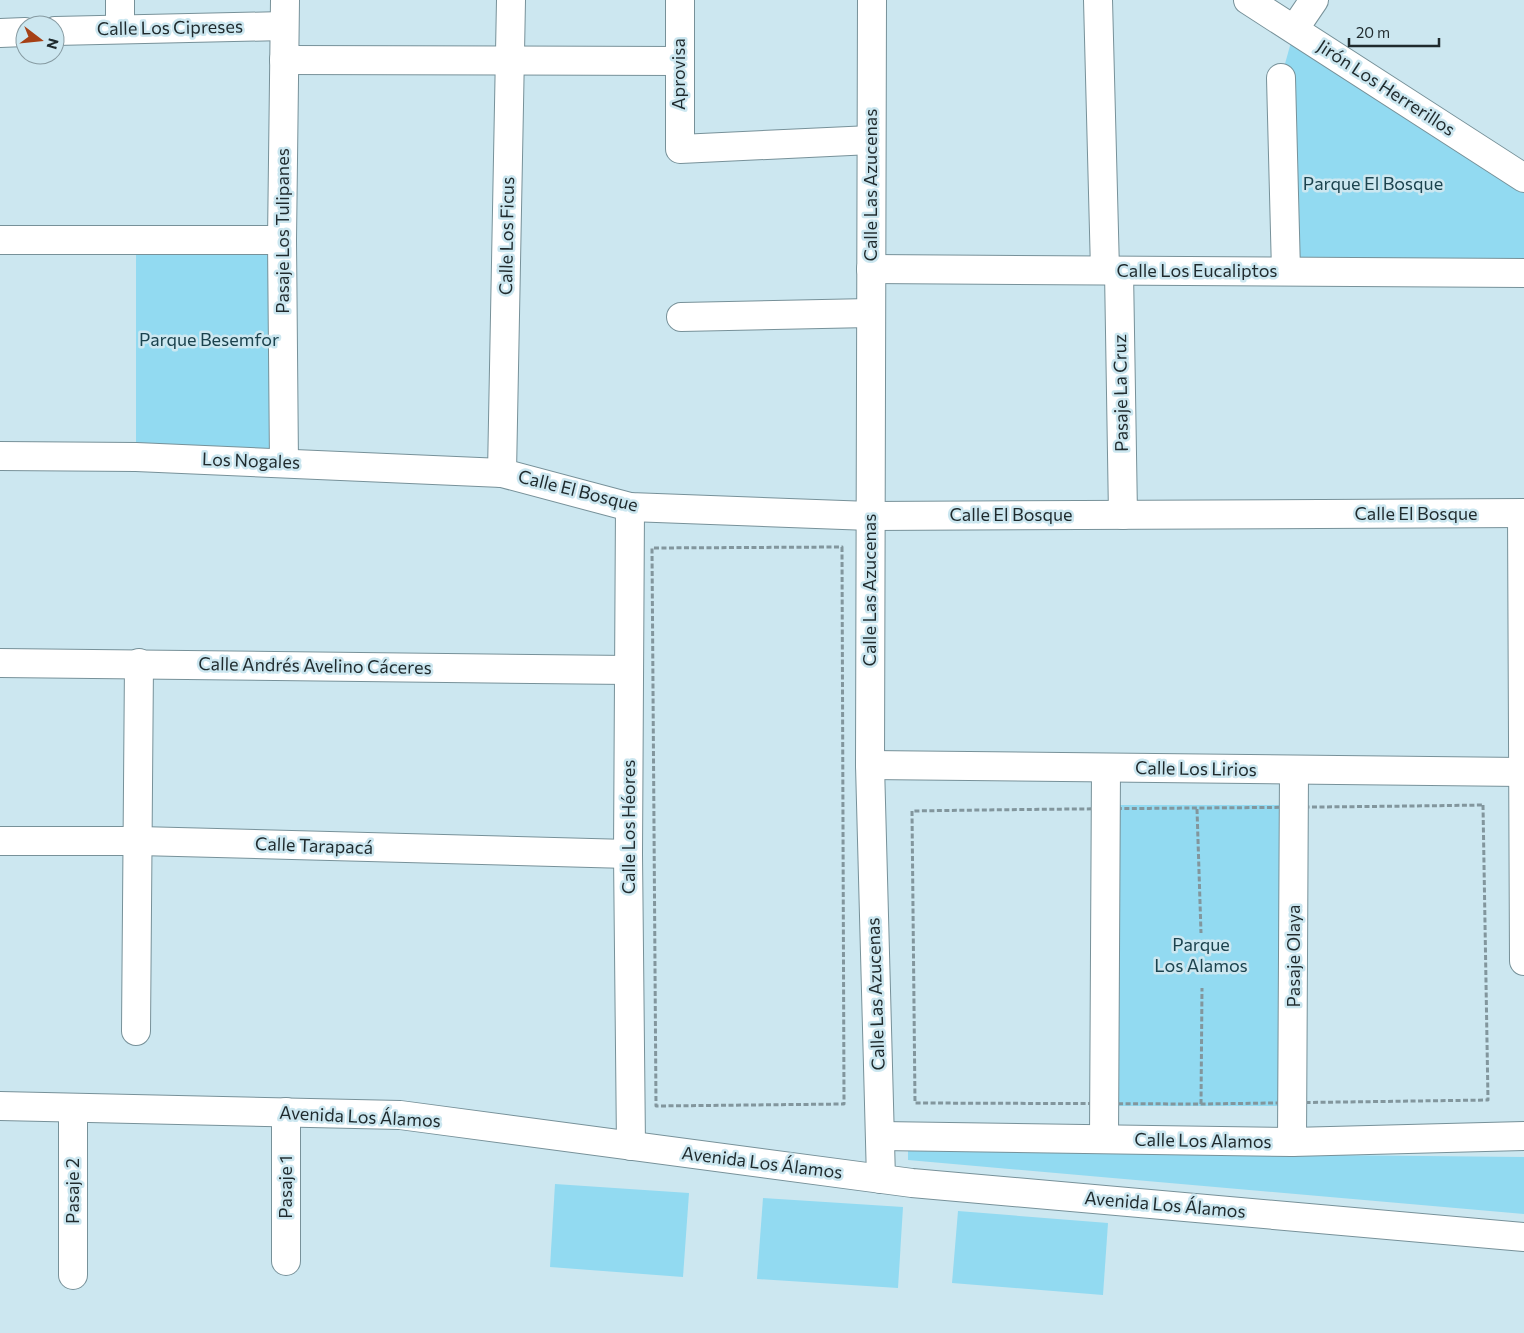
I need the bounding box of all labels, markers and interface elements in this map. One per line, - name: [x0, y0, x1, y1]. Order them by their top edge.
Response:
- north arrow: [15, 15, 65, 65]
- street label: Calle Los Cipreses: [97, 15, 243, 39]
- scale bar: [1349, 15, 1439, 47]
- text: 20 m: [1356, 23, 1390, 41]
- street label: Jirón Los Herrerillos: [1313, 34, 1460, 140]
- text: N: [43, 36, 63, 51]
- street label: Aprovisa: [667, 38, 689, 110]
- street label: Calle Las Azucenas: [859, 109, 881, 261]
- street label: Pasaje Los Tulipanes: [271, 148, 293, 314]
- park label: Parque El Bosque: [1303, 172, 1443, 194]
- street label: Calle Los Ficus: [494, 177, 518, 295]
- street label: Calle Los Eucaliptos: [1116, 259, 1278, 281]
- park label: Parque Besemfor: [139, 328, 279, 350]
- street label: Pasaje La Cruz: [1108, 334, 1132, 452]
- street label: Los Nogales: [202, 447, 300, 473]
- street label: Calle El Bosque: [516, 464, 641, 516]
- street label: Calle El Bosque: [1355, 502, 1478, 524]
- street label: Calle El Bosque: [950, 503, 1073, 525]
- street label: Calle Las Azucenas: [858, 514, 880, 666]
- street label: Calle Andrés Avelino Cáceres: [198, 652, 432, 678]
- street label: Calle Los Lirios: [1135, 756, 1257, 780]
- street label: Calle Los Héores: [617, 760, 639, 894]
- street label: Calle Tarapacá: [255, 832, 373, 858]
- street label: Pasaje Olaya: [1282, 905, 1304, 1007]
- street label: Calle Las Azucenas: [861, 917, 889, 1071]
- park label: Parque Los Alamos: [1154, 933, 1248, 976]
- street label: Avenida Los Álamos: [279, 1101, 441, 1131]
- street label: Calle Los Alamos: [1134, 1128, 1272, 1152]
- street label: Avenida Los Álamos: [681, 1141, 844, 1183]
- street label: Pasaje 1: [274, 1155, 296, 1219]
- street label: Pasaje 2: [61, 1158, 83, 1224]
- street label: Avenida Los Álamos: [1084, 1186, 1247, 1222]

